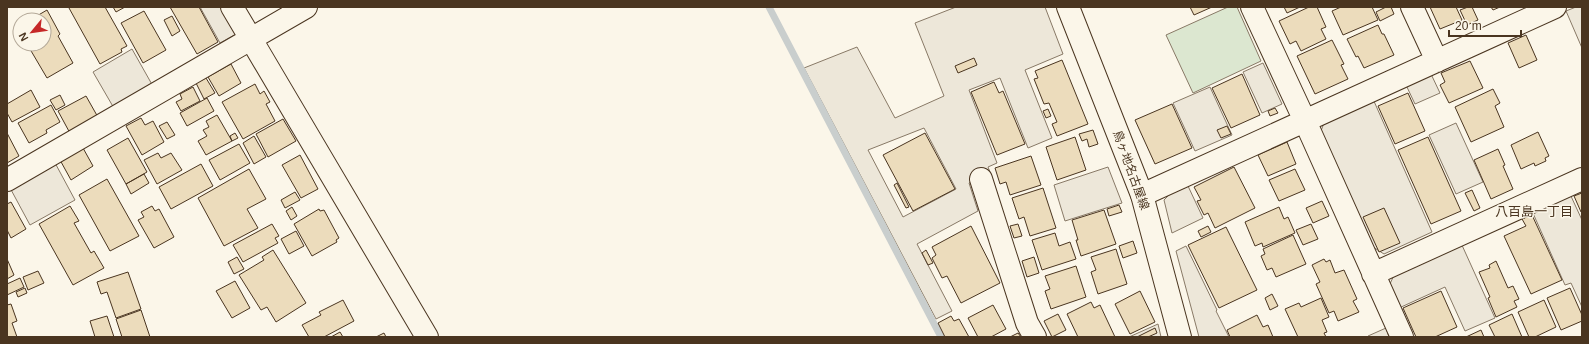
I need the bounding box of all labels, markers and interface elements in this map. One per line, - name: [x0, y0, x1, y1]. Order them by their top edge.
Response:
- north arrow: [12, 12, 52, 52]
- scale bar: [1449, 12, 1521, 38]
- text: 20 m: [1455, 19, 1482, 33]
- text: N: [16, 30, 30, 43]
- street label: 鳥ヶ地名古屋線: [1110, 128, 1152, 212]
- district label: 八百島一丁目: [1495, 204, 1573, 219]

